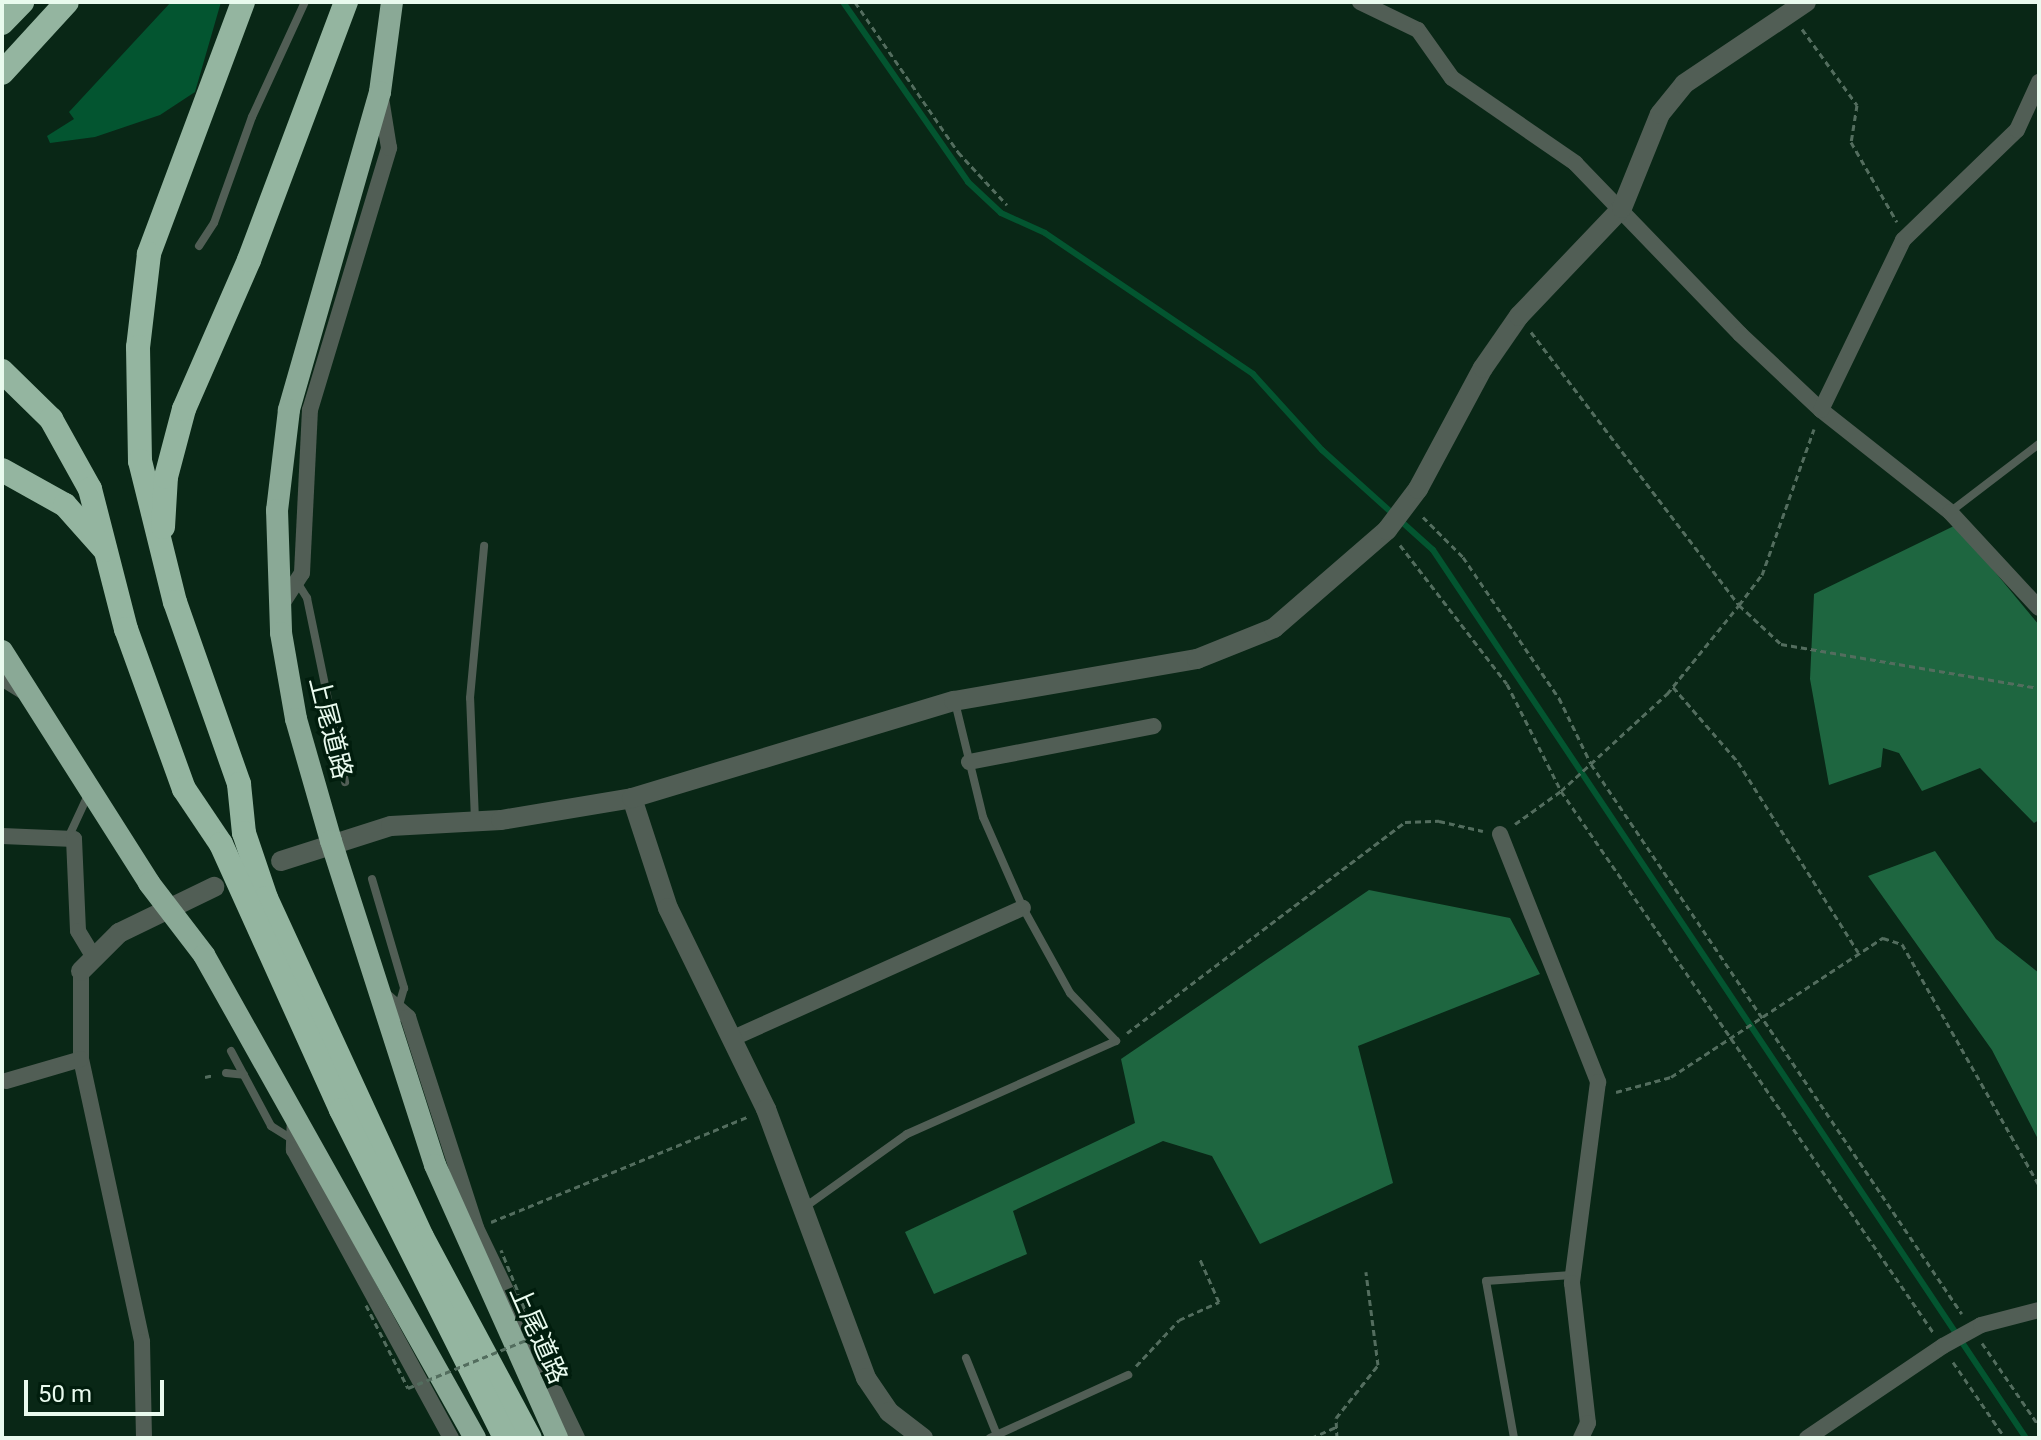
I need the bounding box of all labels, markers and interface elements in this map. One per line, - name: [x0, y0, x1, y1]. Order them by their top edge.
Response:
- street label: 上尾道路: [302, 674, 358, 782]
- street label: 上尾道路: [503, 1281, 573, 1389]
- scale bar: [28, 1364, 168, 1414]
- text: 50 m: [38, 1380, 92, 1408]

